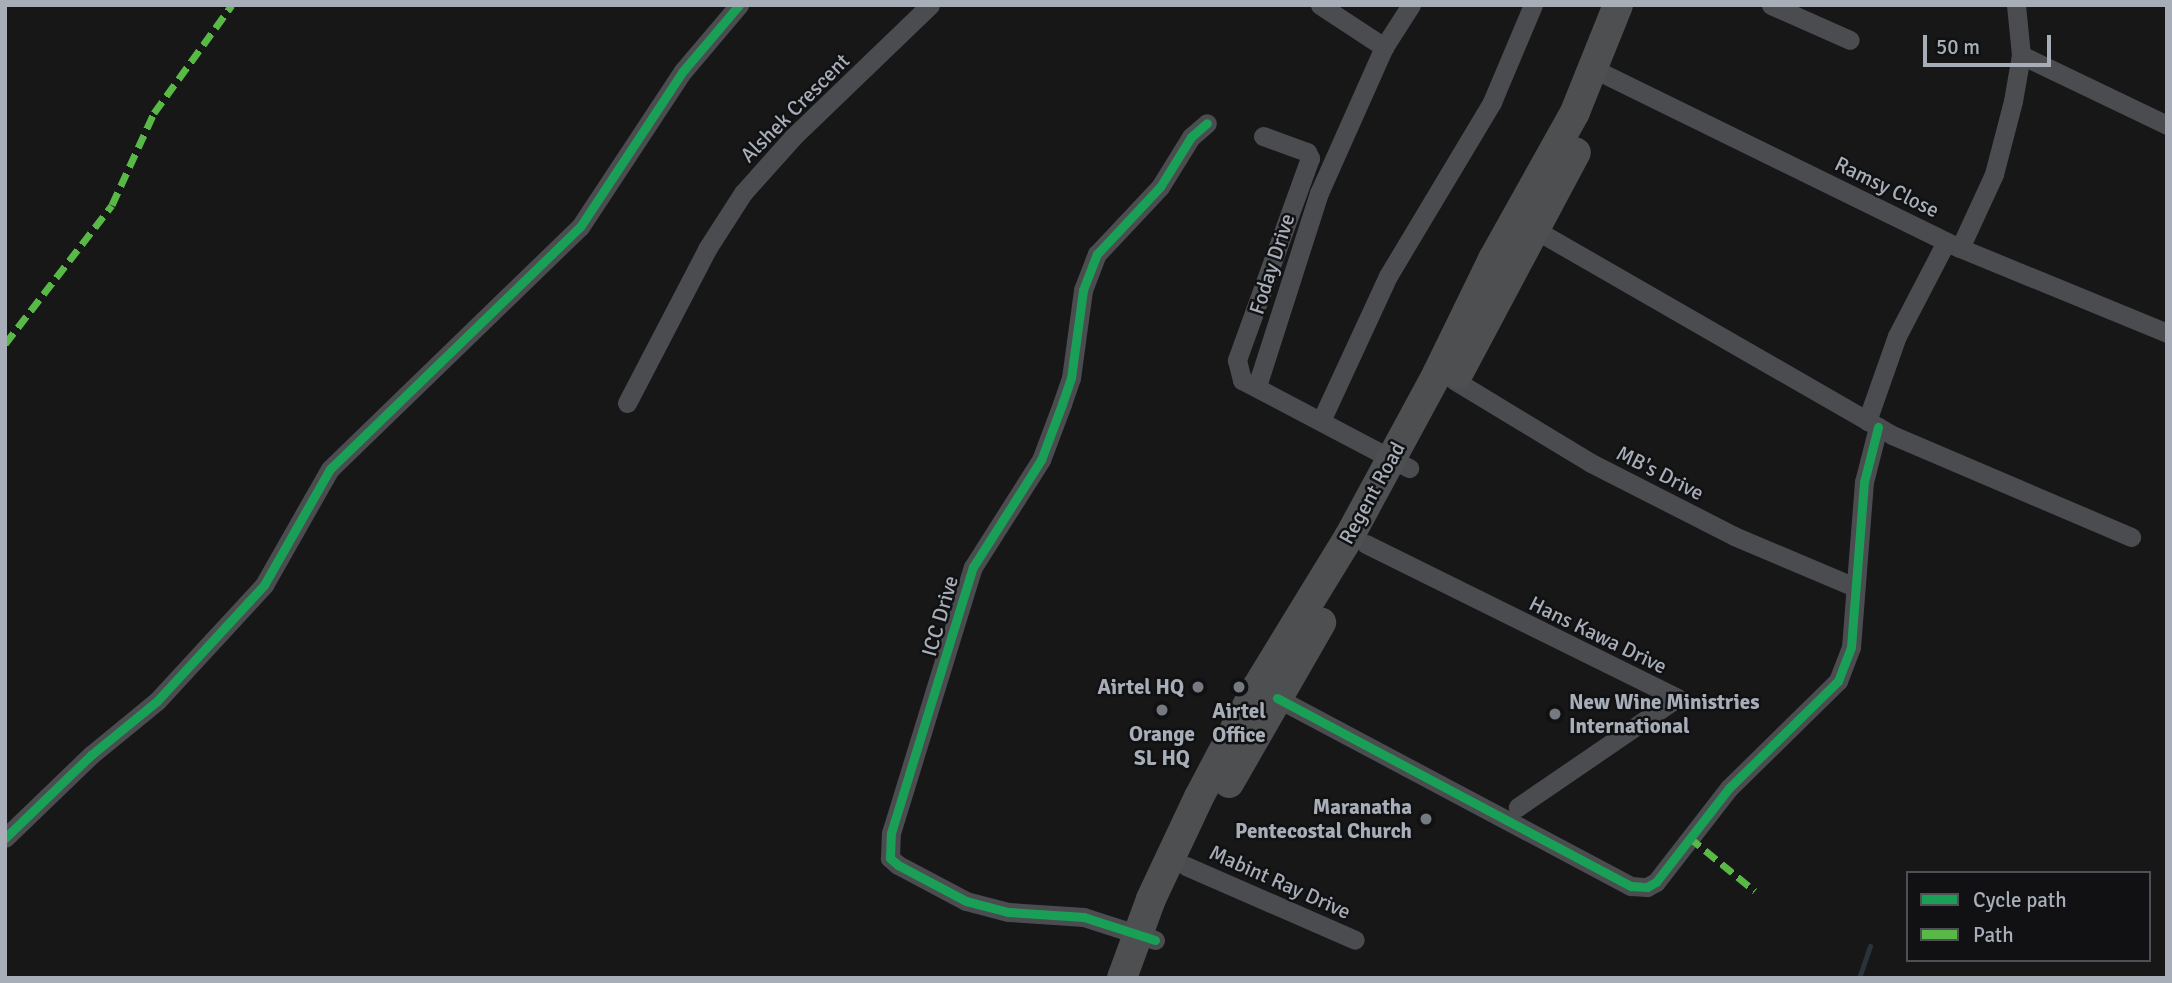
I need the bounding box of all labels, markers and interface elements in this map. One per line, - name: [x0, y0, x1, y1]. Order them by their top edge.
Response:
- scale bar: [1927, 21, 2055, 65]
- text: 50 m: [1936, 34, 1980, 60]
- street label: Alshek Crescent: [735, 48, 855, 168]
- street label: Ramsy Close: [1831, 151, 1943, 223]
- street label: Foday Drive: [1244, 211, 1300, 317]
- street label: Regent Road: [1334, 438, 1410, 548]
- street label: MB's Drive: [1612, 440, 1708, 506]
- street label: ICC Drive: [916, 573, 964, 659]
- street label: Hans Kawa Drive: [1525, 591, 1671, 679]
- place label: Airtel HQ: [1097, 674, 1184, 700]
- marker: Airtel HQ: [1190, 679, 1206, 695]
- marker: Airtel Office: [1231, 679, 1247, 695]
- place label: New Wine Ministries International: [1569, 689, 1760, 739]
- place label: Airtel Office: [1212, 698, 1266, 748]
- marker: Orange SL HQ: [1154, 702, 1170, 718]
- marker: New Wine Ministries International: [1547, 706, 1563, 722]
- place label: Orange SL HQ: [1129, 721, 1195, 771]
- place label: Maranatha Pentecostal Church: [1235, 794, 1412, 844]
- marker: Maranatha Pentecostal Church: [1418, 811, 1434, 827]
- street label: Mabint Ray Drive: [1205, 840, 1355, 924]
- legend: [1906, 871, 2151, 962]
- text: Cycle path: [1973, 887, 2067, 913]
- text: Path: [1973, 922, 2014, 948]

